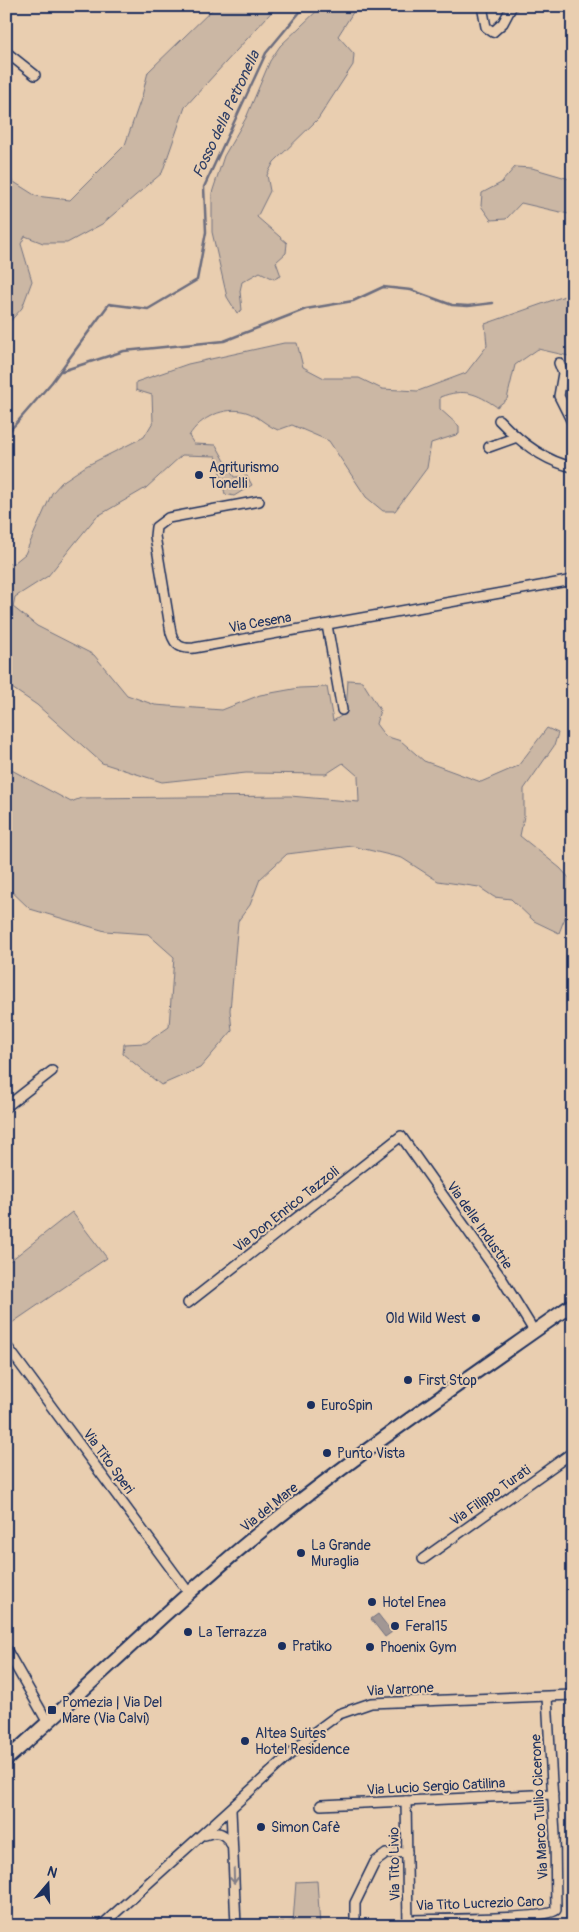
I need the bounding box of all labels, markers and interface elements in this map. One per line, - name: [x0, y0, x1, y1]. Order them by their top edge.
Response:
- water label: Fosso della Petronella: [189, 47, 265, 181]
- place label: Agriturismo Tonelli: [209, 459, 279, 492]
- marker: Agriturismo Tonelli: [193, 469, 205, 481]
- street label: Via Cesena: [227, 609, 293, 636]
- street label: Via Don Enrico Tazzoli: [230, 1163, 343, 1256]
- street label: Via delle Industrie: [443, 1178, 516, 1272]
- place label: Old Wild West: [385, 1310, 466, 1327]
- marker: Old Wild West: [470, 1312, 482, 1324]
- place label: First Stop: [418, 1372, 477, 1389]
- marker: First Stop: [402, 1374, 414, 1386]
- place label: EuroSpin: [321, 1397, 373, 1414]
- marker: EuroSpin: [305, 1399, 317, 1411]
- street label: Via Tito Speri: [79, 1426, 138, 1497]
- place label: Punto Vista: [337, 1445, 405, 1462]
- marker: Punto Vista: [321, 1447, 333, 1459]
- street label: Via Filippo Turati: [447, 1461, 534, 1529]
- street label: Via del Mare: [237, 1479, 302, 1536]
- place label: La Grande Muraglia: [311, 1537, 371, 1570]
- marker: La Grande Muraglia: [295, 1547, 307, 1559]
- place label: Hotel Enea: [382, 1594, 446, 1611]
- marker: Hotel Enea: [366, 1596, 378, 1608]
- place label: Feral15: [405, 1618, 448, 1635]
- marker: Feral15: [389, 1620, 401, 1632]
- place label: La Terrazza: [198, 1624, 267, 1641]
- marker: La Terrazza: [182, 1626, 194, 1638]
- place label: Pratiko: [292, 1638, 333, 1655]
- place label: Phoenix Gym: [380, 1639, 457, 1656]
- marker: Pratiko: [276, 1640, 288, 1652]
- marker: Phoenix Gym: [364, 1641, 376, 1653]
- street label: Via Varrone: [366, 1679, 434, 1700]
- place label: Pomezia | Via Del Mare (Via Calvi): [62, 1694, 162, 1727]
- marker: Pomezia | Via Del Mare (Via Calvi): [46, 1704, 58, 1716]
- place label: Altea Suites Hotel Residence: [255, 1725, 350, 1758]
- street label: Via Marco Tullio Cicerone: [527, 1734, 552, 1880]
- marker: Altea Suites Hotel Residence: [239, 1735, 251, 1747]
- street label: Via Lucio Sergio Catilina: [366, 1774, 506, 1799]
- place label: Simon Cafè: [271, 1819, 340, 1836]
- marker: Simon Cafè: [255, 1821, 267, 1833]
- street label: Via Tito Livio: [385, 1826, 404, 1901]
- north arrow: [22, 1860, 72, 1910]
- text: N: [45, 1863, 59, 1882]
- one-way arrow: [229, 1868, 238, 1884]
- street label: Via Tito Lucrezio Caro: [416, 1893, 545, 1914]

